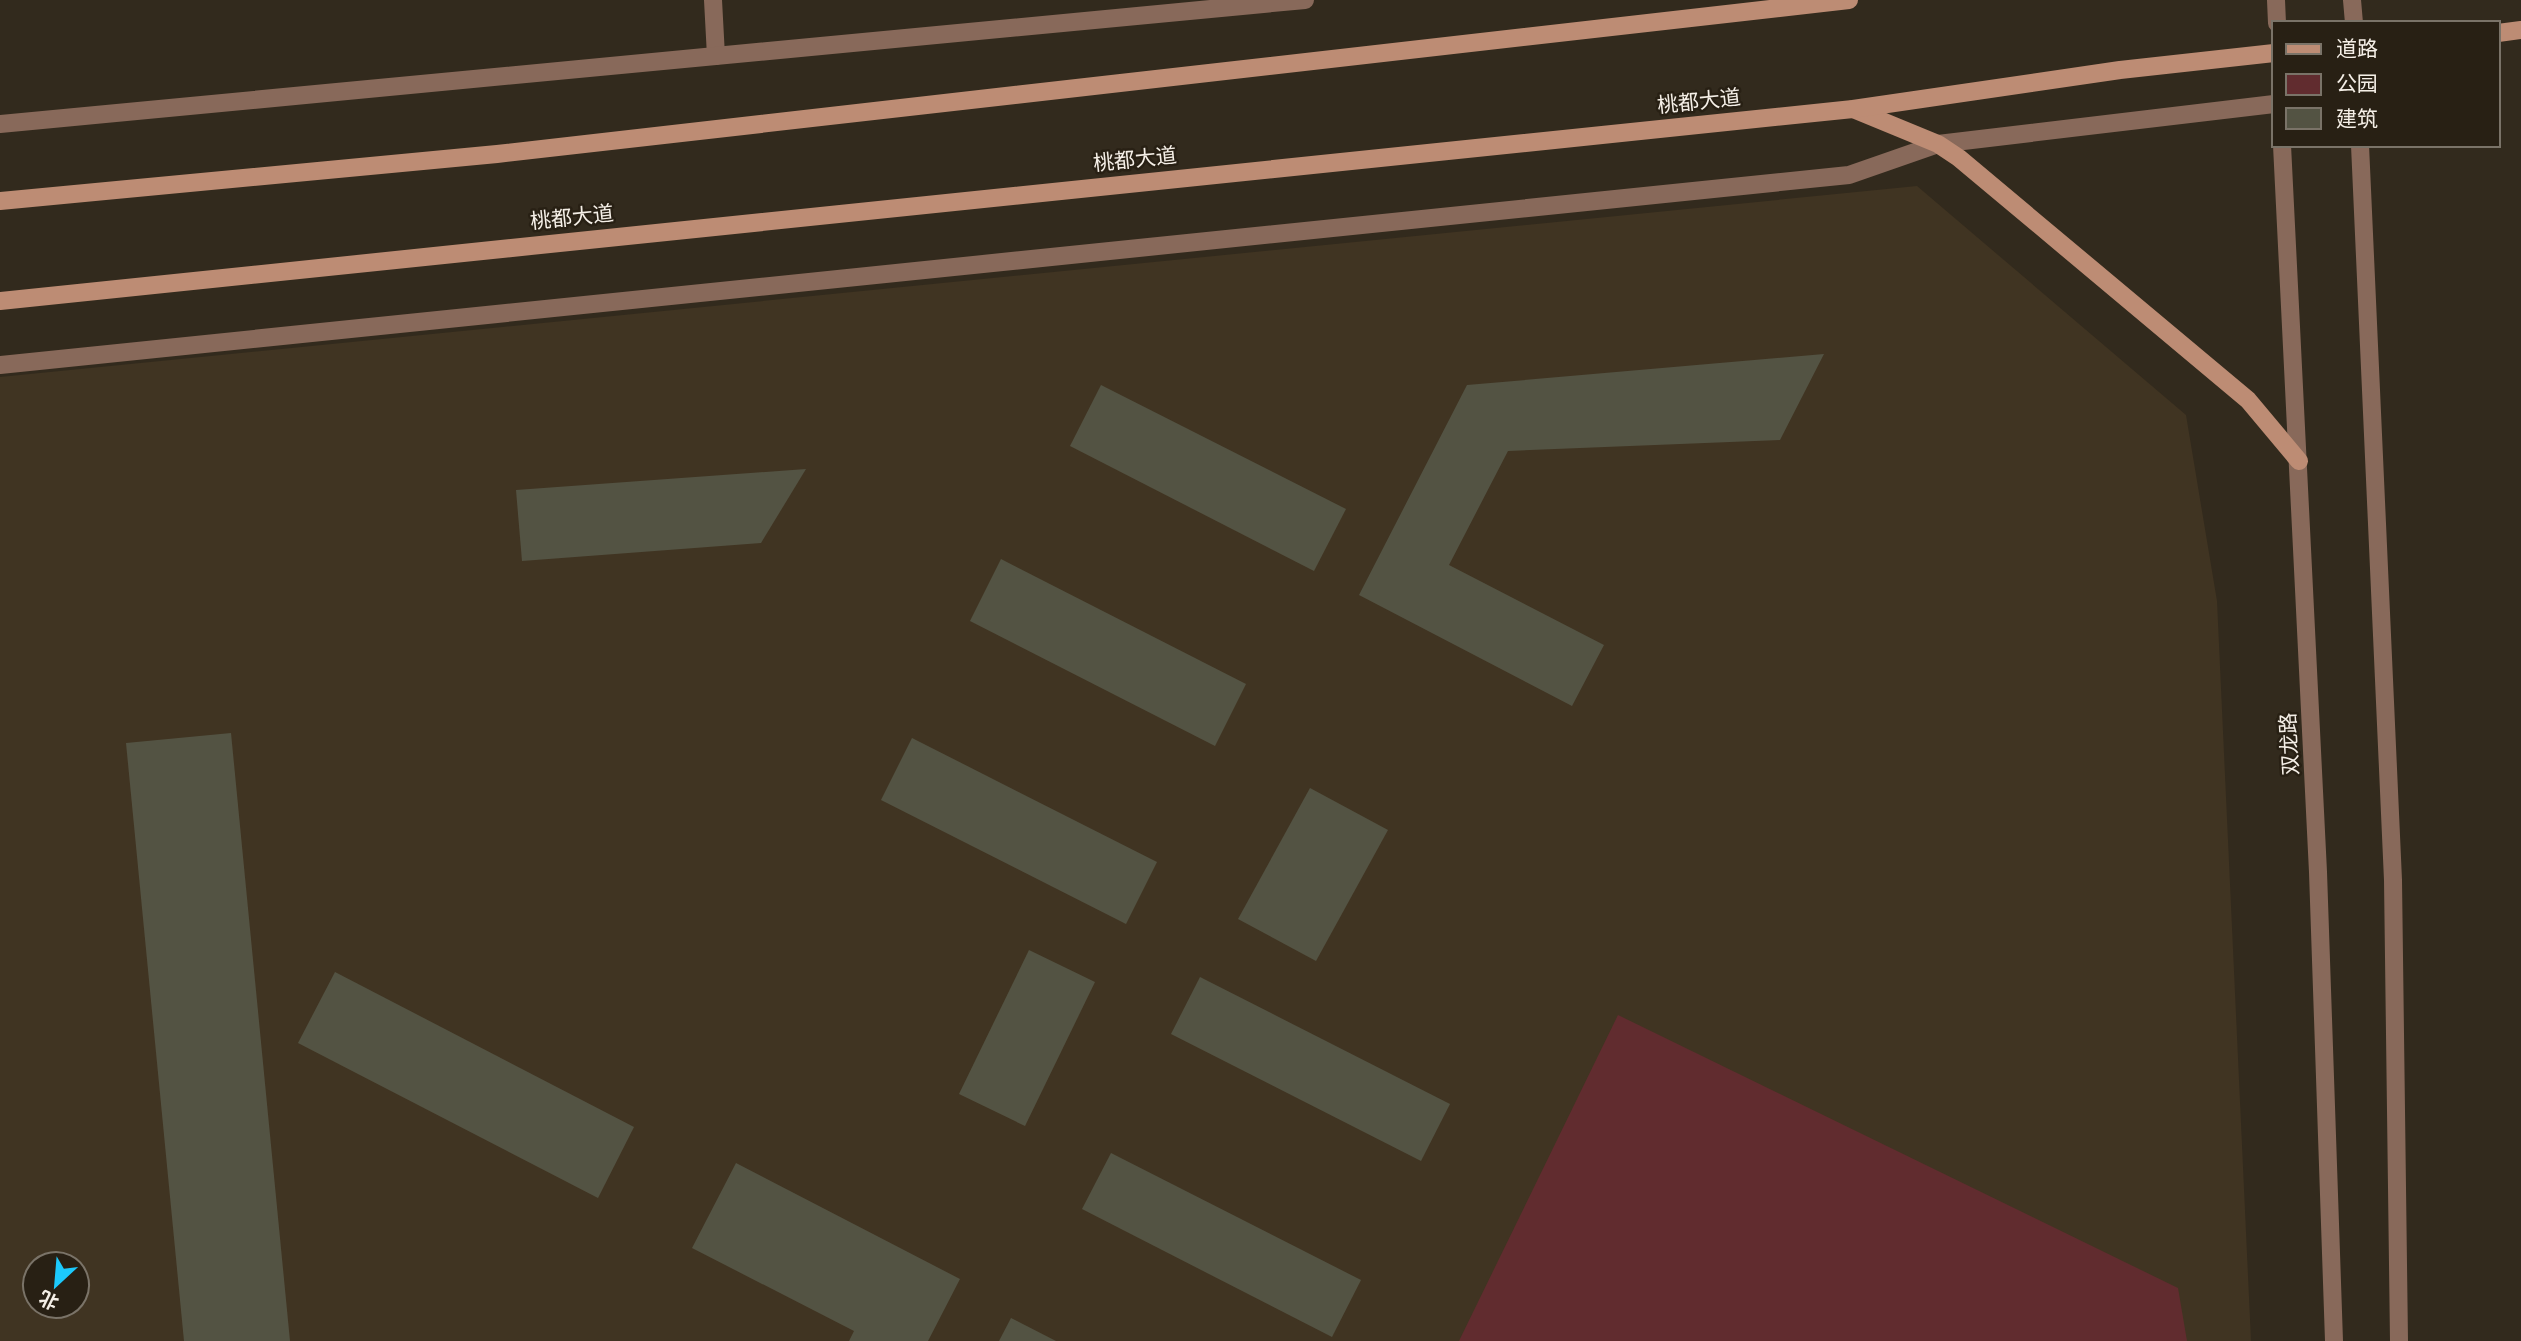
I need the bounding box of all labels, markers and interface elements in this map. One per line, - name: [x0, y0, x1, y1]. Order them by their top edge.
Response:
- legend: [2272, 21, 2500, 147]
- text: 道路: [2336, 37, 2378, 62]
- text: 公园: [2336, 72, 2378, 97]
- street label: 桃都大道: [1656, 85, 1742, 119]
- text: 建筑: [2336, 107, 2378, 132]
- street label: 桃都大道: [1092, 143, 1178, 177]
- street label: 桃都大道: [529, 201, 615, 235]
- street label: 双龙路: [2276, 712, 2304, 776]
- north arrow: [21, 1250, 91, 1320]
- text: 北: [36, 1284, 63, 1313]

